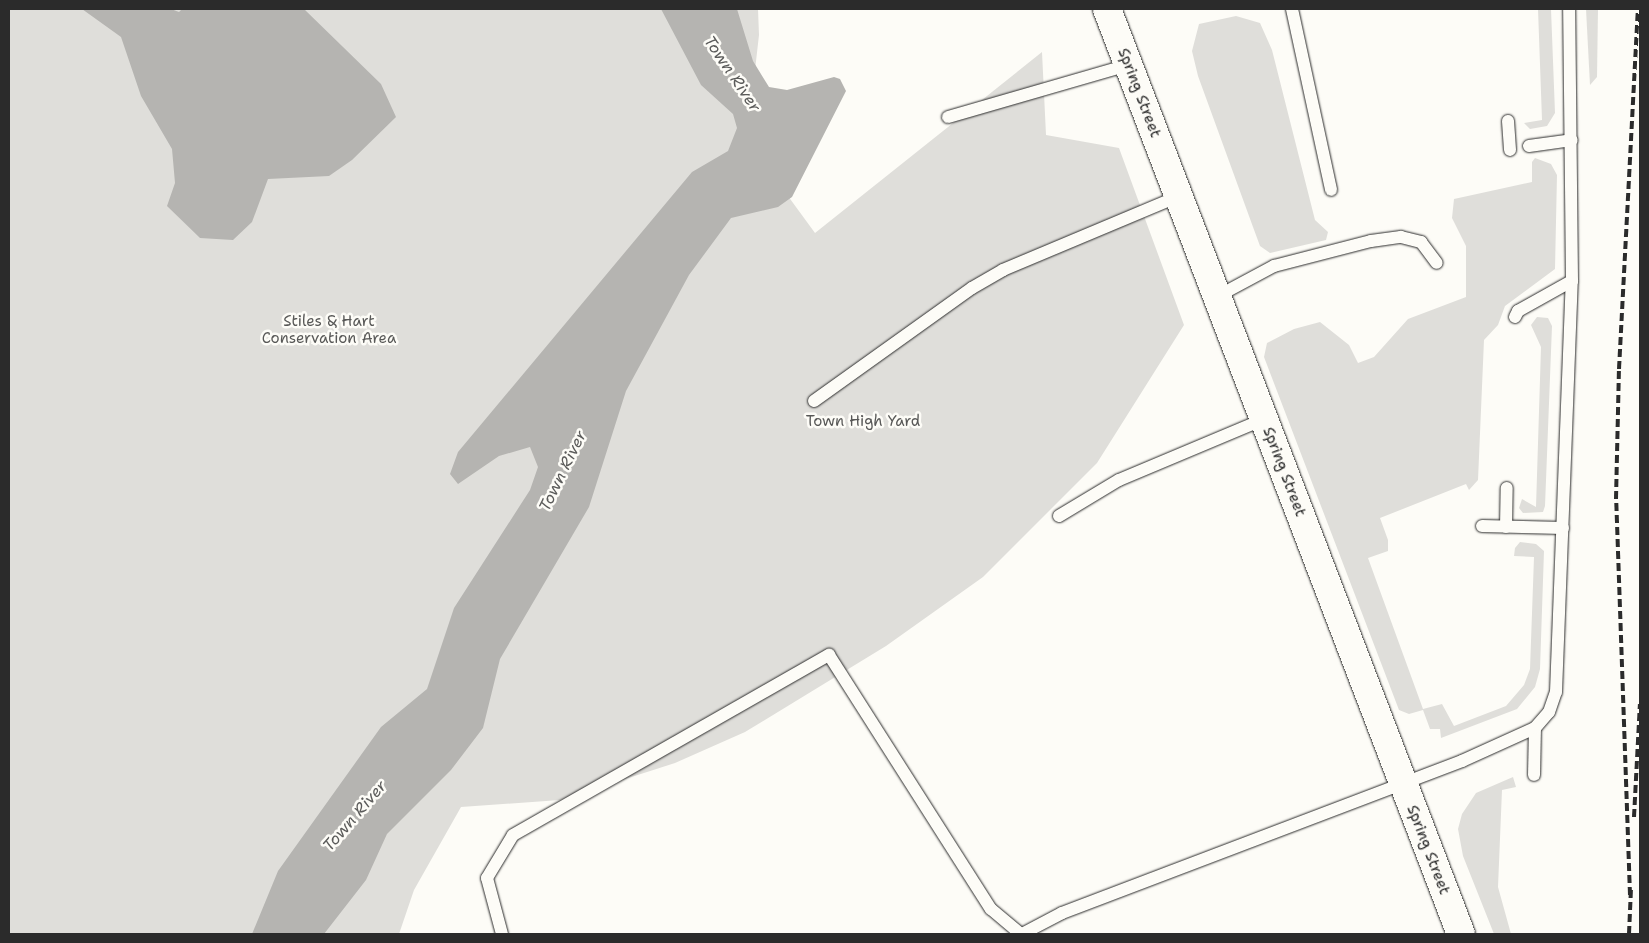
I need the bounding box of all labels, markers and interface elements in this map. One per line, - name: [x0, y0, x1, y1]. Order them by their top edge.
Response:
- water label: Town River: [700, 32, 764, 116]
- street label: Spring Street: [1114, 46, 1164, 140]
- park label: Stiles & Hart Conservation Area: [262, 312, 396, 347]
- park label: Town High Yard: [806, 413, 920, 431]
- street label: Spring Street: [1259, 425, 1309, 519]
- water label: Town River: [535, 427, 591, 515]
- water label: Town River: [319, 777, 391, 855]
- street label: Spring Street: [1403, 803, 1453, 897]

